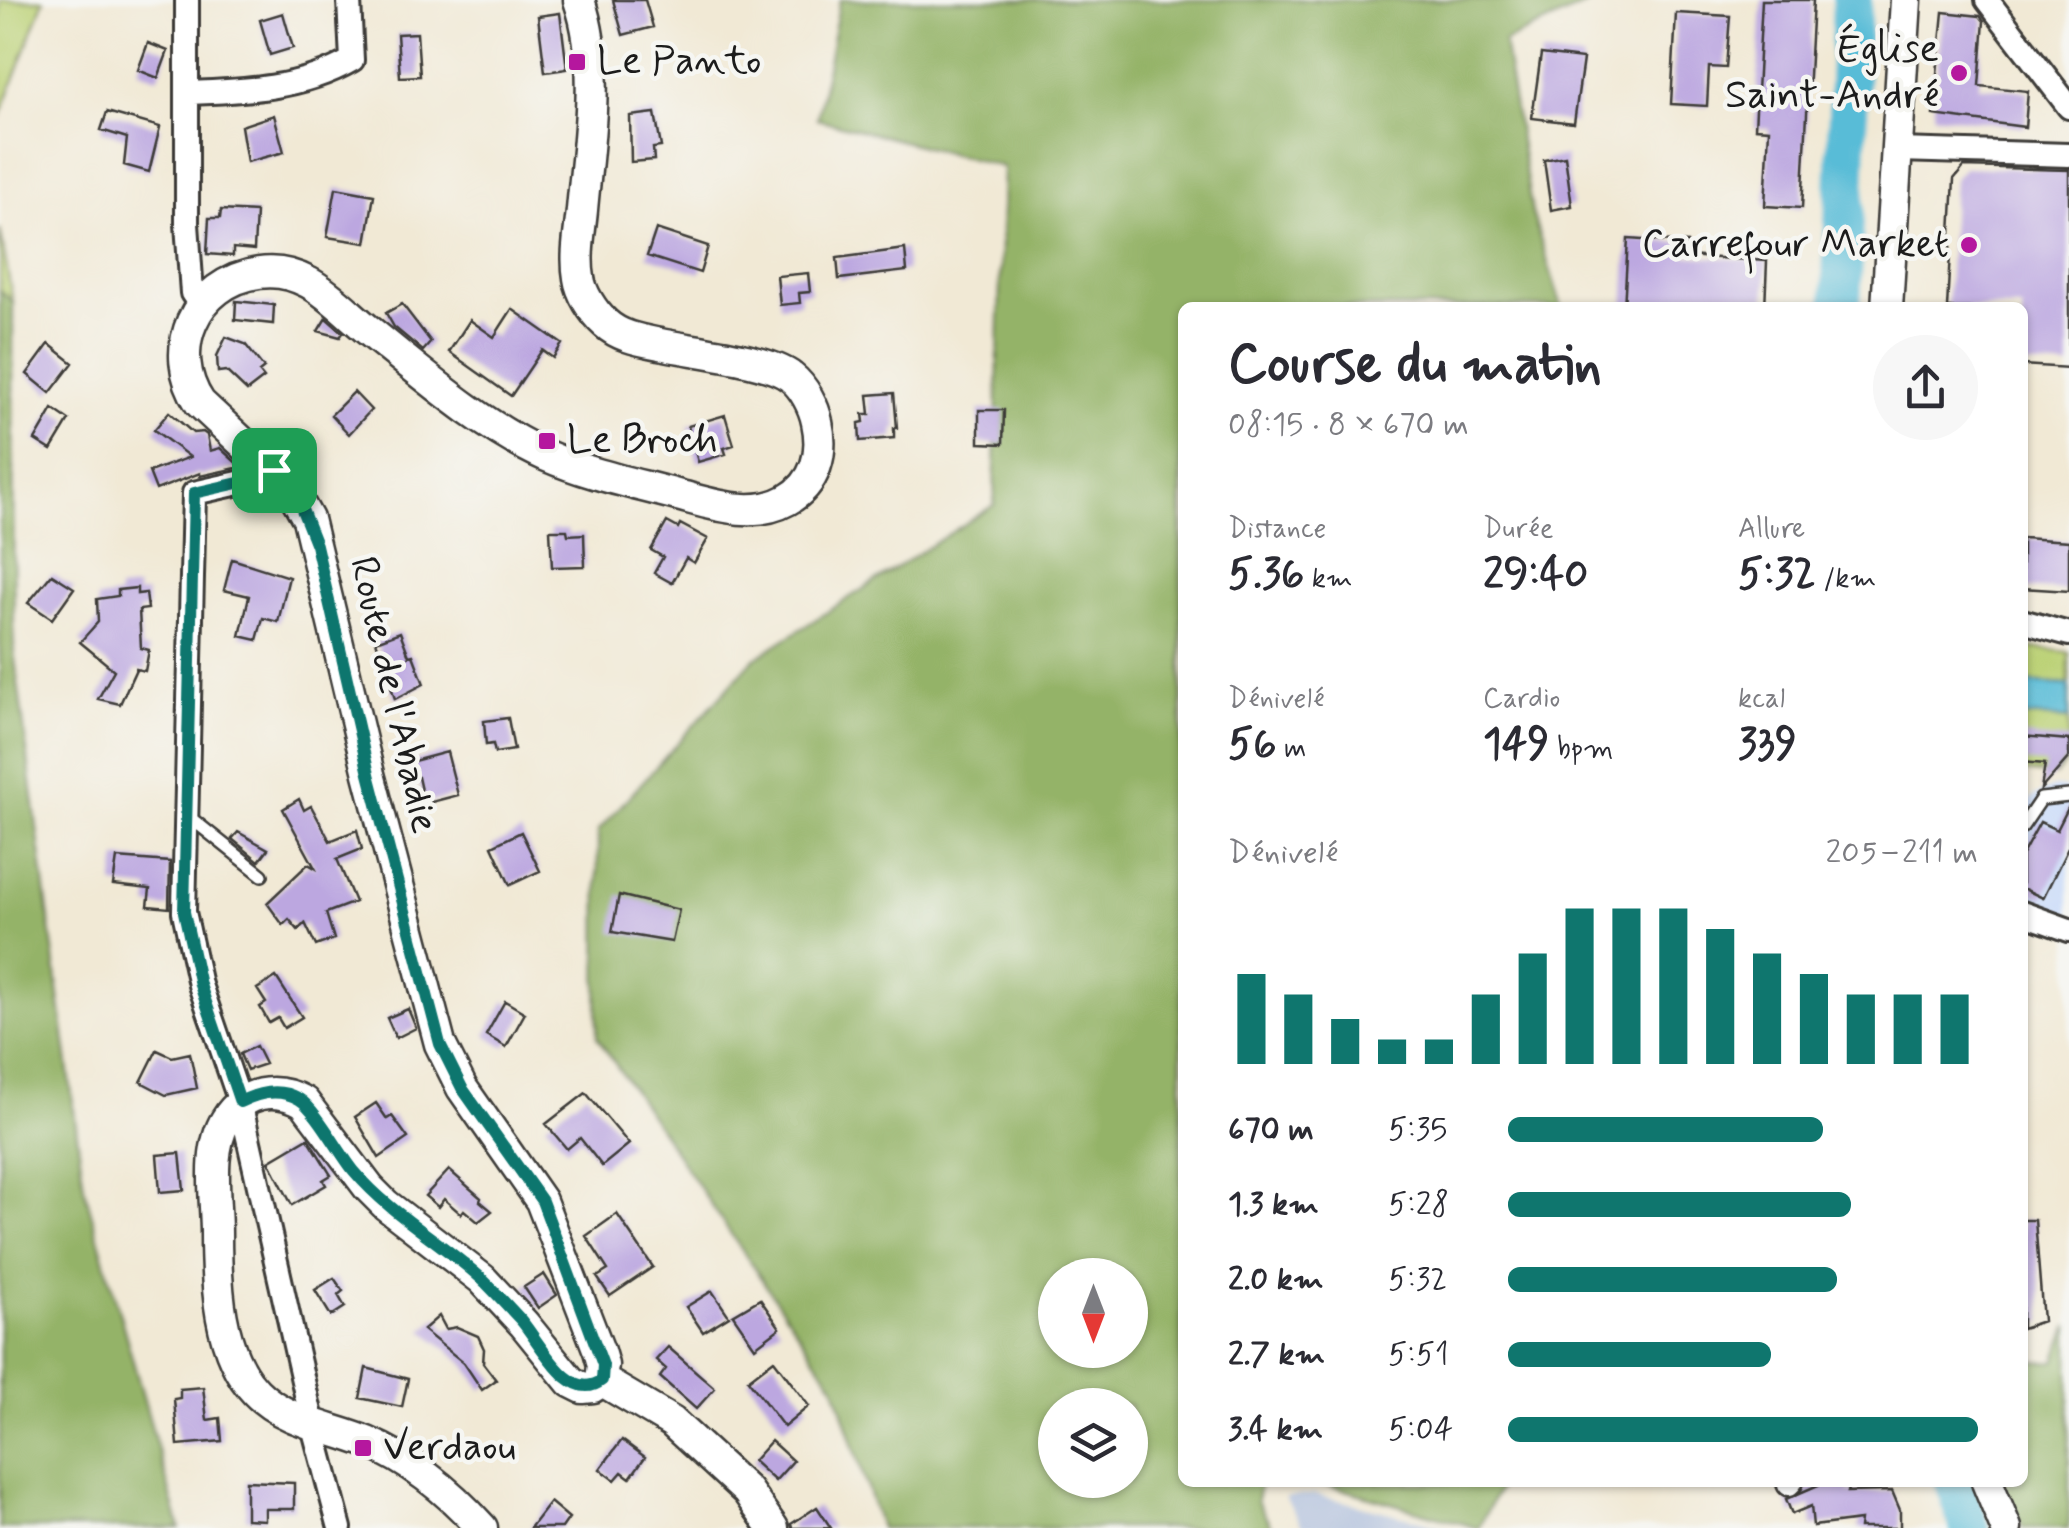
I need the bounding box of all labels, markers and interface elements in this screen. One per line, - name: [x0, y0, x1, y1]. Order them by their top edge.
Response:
- place label: Église Saint-André: [1725, 23, 1939, 122]
- place label: Le Panto: [597, 36, 761, 88]
- marker: Le Panto: [566, 51, 588, 73]
- marker: Église Saint-André: [1948, 62, 1970, 84]
- place label: Carrefour Market: [1642, 219, 1949, 274]
- marker: Carrefour Market: [1958, 234, 1980, 256]
- text: Course du matin: [1228, 330, 1602, 402]
- button: share: [1873, 335, 1978, 440]
- text: 08:15 · 8 × 670 m: [1228, 404, 1469, 446]
- place label: Le Broch: [567, 415, 718, 467]
- pin: [232, 428, 317, 513]
- marker: Le Broch: [536, 430, 558, 452]
- icon: arrive: [247, 443, 302, 498]
- text: Distance: [1228, 511, 1326, 548]
- text: Durée: [1483, 511, 1554, 548]
- text: Allure: [1738, 511, 1805, 548]
- text: 5.36: [1228, 548, 1304, 603]
- text: 29:40: [1483, 548, 1588, 603]
- text: 5:32: [1738, 548, 1816, 603]
- street label: Route de l'Abadie: [336, 552, 450, 838]
- text: km: [1304, 561, 1353, 598]
- text: /km: [1816, 561, 1876, 598]
- text: Dénivelé: [1228, 681, 1325, 718]
- text: Cardio: [1483, 681, 1560, 718]
- text: kcal: [1738, 681, 1785, 718]
- text: 56: [1228, 718, 1276, 773]
- text: 149: [1483, 718, 1549, 773]
- text: 339: [1738, 718, 1797, 773]
- text: m: [1276, 731, 1306, 768]
- text: bpm: [1549, 731, 1613, 768]
- text: Dénivelé: [1228, 832, 1338, 874]
- text: 205–211 m: [1826, 832, 1978, 874]
- text: 670 m: [1228, 1109, 1314, 1151]
- text: 5:35: [1388, 1109, 1447, 1151]
- text: 1.3 km: [1228, 1184, 1319, 1226]
- text: 5:28: [1388, 1184, 1449, 1226]
- north arrow: [1038, 1258, 1148, 1368]
- map controls: [1038, 1258, 1148, 1498]
- text: 2.0 km: [1228, 1259, 1324, 1301]
- text: 5:32: [1388, 1259, 1447, 1301]
- text: 2.7 km: [1228, 1334, 1325, 1376]
- text: 5:51: [1388, 1334, 1449, 1376]
- button: layers: [1038, 1388, 1148, 1498]
- text: 3.4 km: [1228, 1409, 1323, 1451]
- text: 5:04: [1388, 1409, 1453, 1451]
- place label: Verdaou: [383, 1422, 516, 1474]
- marker: Verdaou: [352, 1437, 374, 1459]

